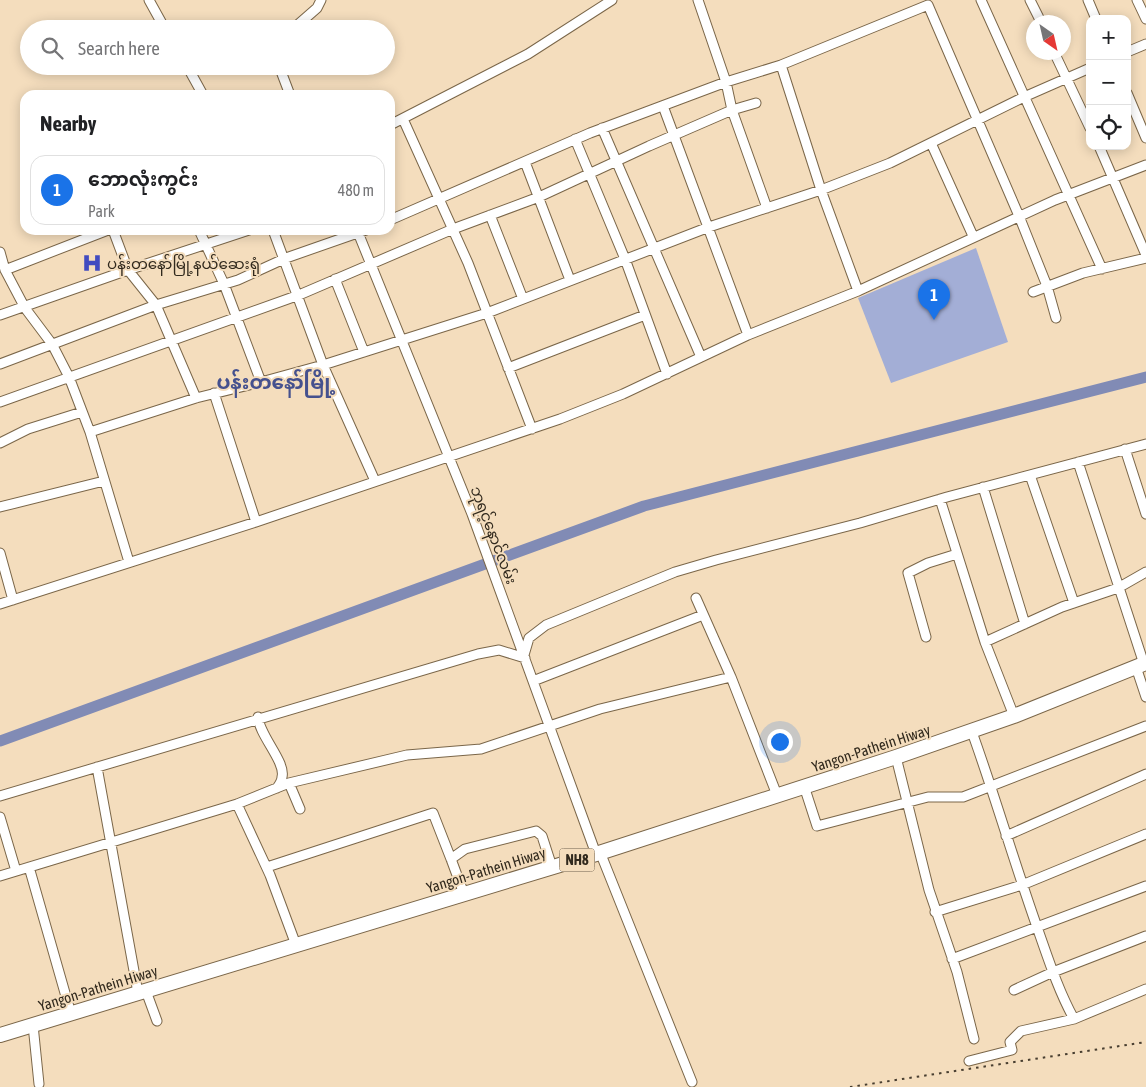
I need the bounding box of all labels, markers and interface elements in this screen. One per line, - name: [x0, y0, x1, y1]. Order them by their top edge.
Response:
- north arrow: [1026, 15, 1071, 60]
- map controls: [1086, 15, 1131, 150]
- button: +: [1086, 15, 1131, 60]
- search box: [20, 20, 395, 75]
- icon: search: [38, 34, 66, 62]
- text: Search here: [78, 37, 160, 59]
- button: −: [1086, 60, 1131, 105]
- button: locate: [1086, 105, 1131, 150]
- text: Nearby: [40, 111, 96, 135]
- text: ဘောလုံးကွင်း: [88, 168, 198, 190]
- text: 1: [53, 181, 61, 199]
- text: 480 m: [338, 181, 374, 199]
- text: Park: [88, 202, 115, 220]
- hospital icon: ပန်းတနော်မြို့နယ်ဆေးရုံ: [81, 252, 103, 274]
- place label: ပန်းတနော်မြို့နယ်ဆေးရုံ: [107, 254, 260, 276]
- pin: 1: [918, 279, 950, 320]
- district label: ပန်းတနော်မြို့: [217, 369, 335, 398]
- street label: ဘုရင့်နောင်လမ်း: [464, 483, 521, 588]
- street label: Yangon-Pathein Hiway: [810, 721, 932, 775]
- your location: [767, 729, 793, 755]
- street label: Yangon-Pathein Hiway: [424, 844, 548, 896]
- road number: NH8: [560, 848, 594, 872]
- street label: Yangon-Pathein Hiway: [36, 962, 160, 1014]

